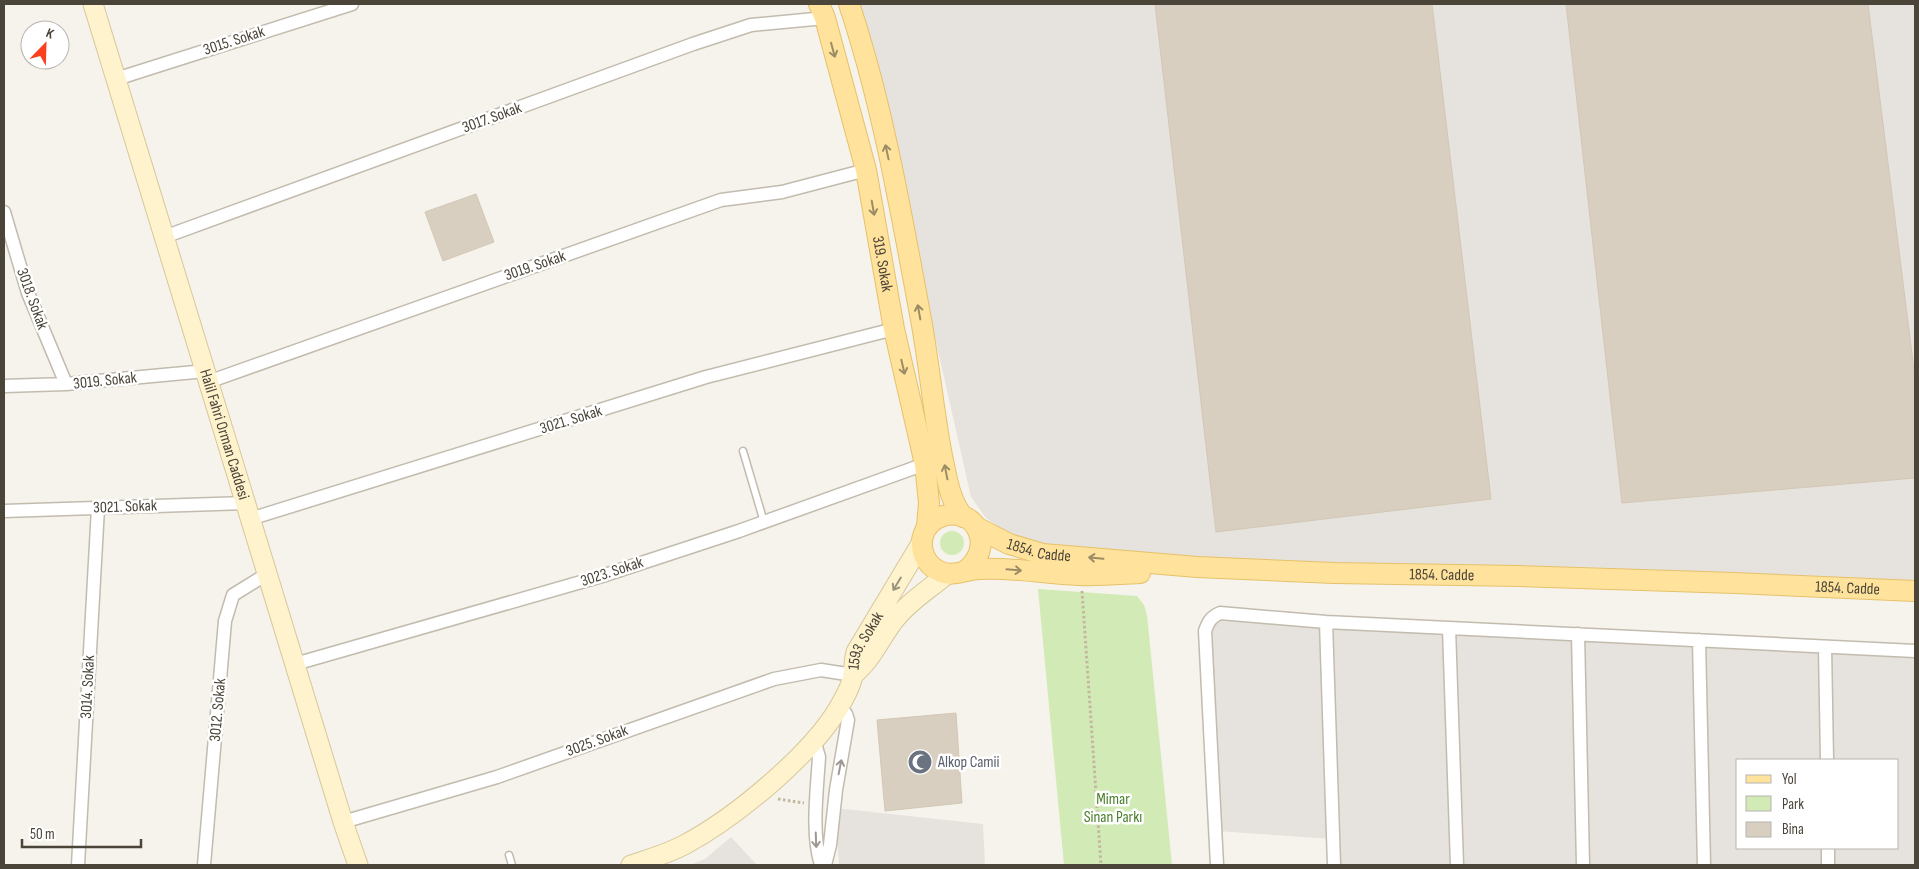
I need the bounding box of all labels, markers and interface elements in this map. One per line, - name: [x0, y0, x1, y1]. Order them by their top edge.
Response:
- north arrow: [20, 20, 70, 70]
- street label: 3015. Sokak: [201, 22, 267, 60]
- text: K: [43, 24, 56, 43]
- one-way arrow: [829, 42, 839, 58]
- street label: 3017. Sokak: [460, 99, 524, 137]
- one-way arrow: [882, 145, 892, 161]
- one-way arrow: [868, 199, 878, 215]
- street label: 319. Sokak: [868, 234, 897, 293]
- street label: 3019. Sokak: [502, 247, 568, 285]
- street label: 3018. Sokak: [12, 266, 52, 332]
- one-way arrow: [914, 304, 924, 320]
- one-way arrow: [899, 359, 908, 375]
- street label: Halil Fahri Orman Caddesi: [196, 367, 253, 502]
- street label: 3019. Sokak: [72, 368, 138, 394]
- street label: 3021. Sokak: [538, 402, 604, 438]
- one-way arrow: [940, 464, 950, 480]
- street label: 3021. Sokak: [93, 496, 157, 518]
- street label: 1854. Cadde: [1005, 534, 1072, 566]
- street label: 3023. Sokak: [578, 553, 646, 591]
- one-way arrow: [1088, 554, 1104, 563]
- one-way arrow: [1006, 565, 1022, 575]
- street label: 1854. Cadde: [1409, 565, 1474, 585]
- one-way arrow: [892, 577, 902, 591]
- street label: 1854. Cadde: [1815, 577, 1880, 599]
- street label: 1593. Sokak: [844, 608, 887, 671]
- street label: 3014. Sokak: [77, 655, 99, 719]
- street label: 3012. Sokak: [206, 677, 230, 743]
- street label: 3025. Sokak: [564, 721, 630, 761]
- mosque icon: Alkop Camii: [907, 749, 933, 775]
- place label: Alkop Camii: [937, 753, 1000, 772]
- legend: [1736, 759, 1899, 849]
- one-way arrow: [836, 760, 845, 776]
- text: Yol: [1782, 770, 1797, 789]
- park label: Mimar Sinan Parkı: [1084, 790, 1142, 827]
- text: Park: [1782, 795, 1804, 814]
- scale bar: [22, 816, 141, 848]
- text: Bina: [1782, 820, 1804, 839]
- text: 50 m: [30, 825, 55, 844]
- one-way arrow: [812, 832, 821, 848]

